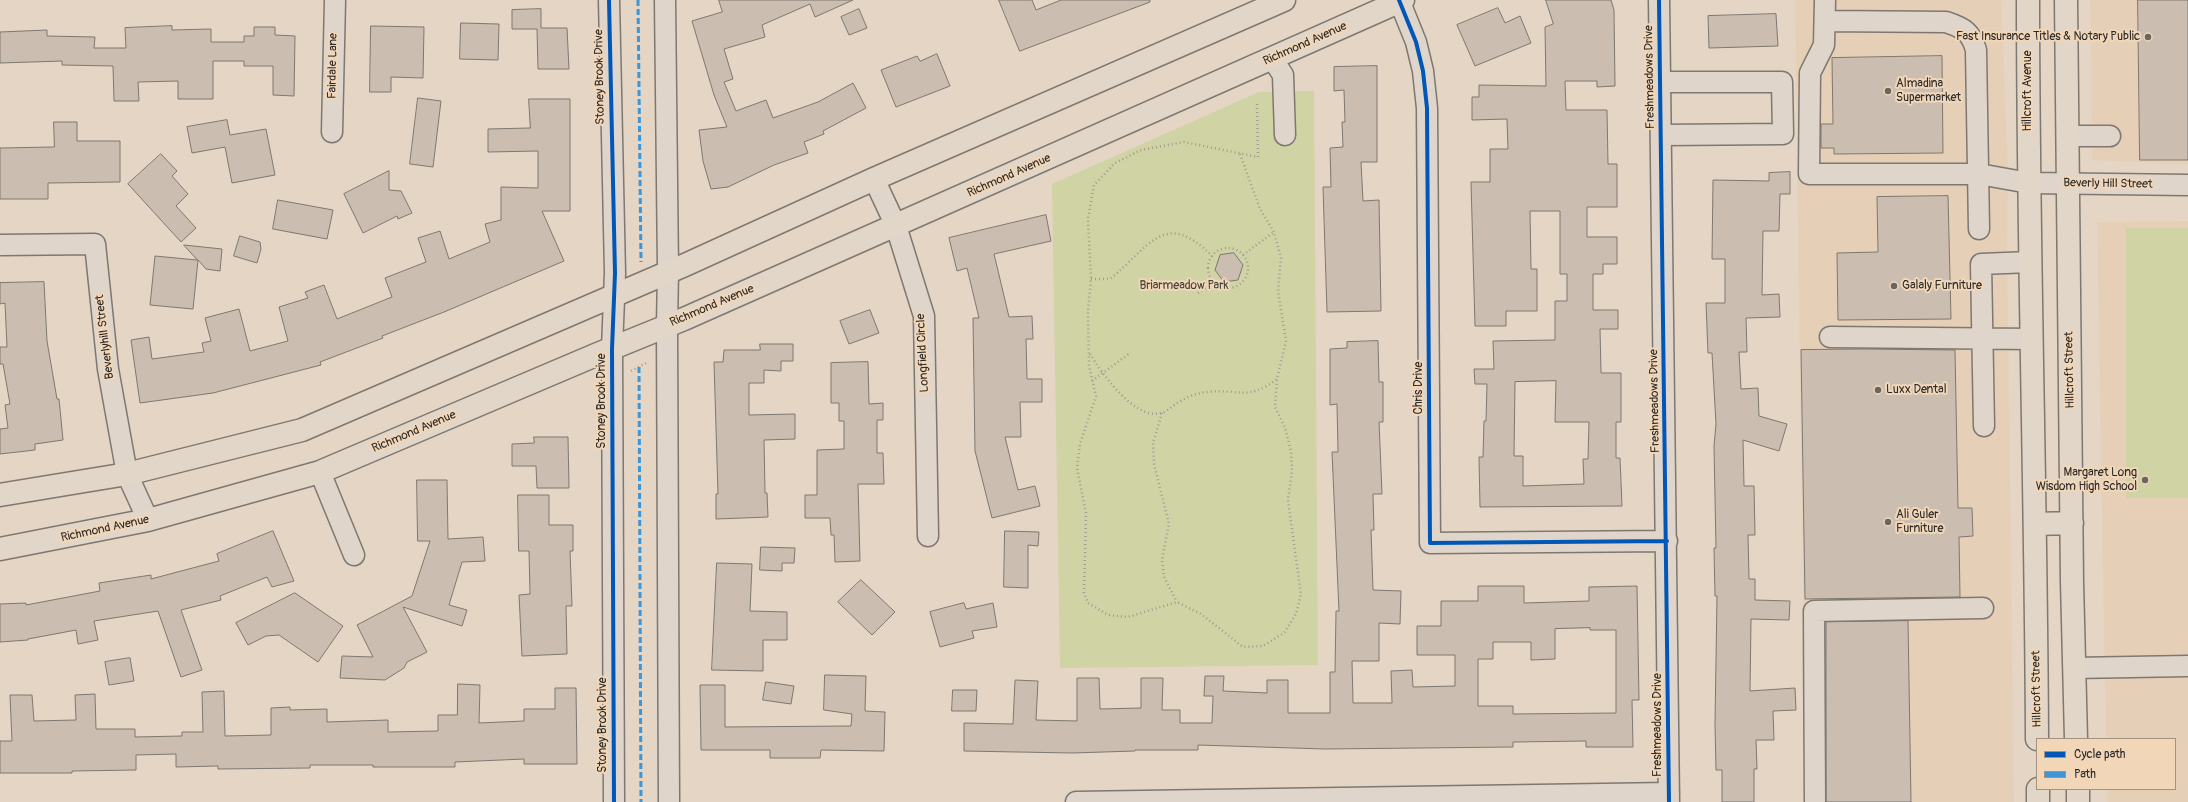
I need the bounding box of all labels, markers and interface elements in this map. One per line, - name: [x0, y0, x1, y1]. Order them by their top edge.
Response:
- street label: Richmond Avenue: [1261, 19, 1349, 69]
- street label: Freshmeadows Drive: [1642, 25, 1658, 129]
- street label: Stoney Brook Drive: [592, 29, 608, 125]
- place label: Fast Insurance Titles & Notary Public: [1956, 30, 2140, 44]
- marker: Fast Insurance Titles & Notary Public: [2143, 32, 2153, 42]
- street label: Fairdale Lane: [325, 33, 341, 99]
- street label: Hillcroft Avenue: [2021, 50, 2035, 132]
- place label: Almadina Supermarket: [1896, 77, 1961, 105]
- marker: Almadina Supermarket: [1883, 86, 1893, 96]
- street label: Richmond Avenue: [965, 151, 1053, 201]
- street label: Beverly Hill Street: [2063, 176, 2153, 192]
- park label: Briarmeadow Park: [1140, 279, 1228, 293]
- place label: Galaly Furniture: [1902, 279, 1982, 293]
- marker: Galaly Furniture: [1889, 281, 1899, 291]
- street label: Richmond Avenue: [668, 282, 756, 330]
- street label: Beverlyhill Street: [93, 294, 117, 380]
- street label: Longfield Circle: [914, 313, 932, 393]
- street label: Hillcroft Street: [2062, 331, 2078, 409]
- street label: Freshmeadows Drive: [1647, 349, 1663, 453]
- street label: Stoney Brook Drive: [595, 353, 609, 449]
- street label: Chris Drive: [1412, 361, 1426, 415]
- place label: Luxx Dental: [1886, 383, 1947, 397]
- marker: Luxx Dental: [1873, 385, 1883, 395]
- street label: Richmond Avenue: [370, 408, 458, 456]
- place label: Margaret Long Wisdom High School: [2036, 466, 2137, 494]
- marker: Margaret Long Wisdom High School: [2140, 475, 2150, 485]
- place label: Ali Guler Furniture: [1896, 508, 1943, 536]
- street label: Richmond Avenue: [60, 513, 150, 545]
- marker: Ali Guler Furniture: [1883, 517, 1893, 527]
- street label: Hillcroft Street: [2029, 650, 2045, 728]
- street label: Freshmeadows Drive: [1651, 673, 1665, 777]
- street label: Stoney Brook Drive: [596, 677, 610, 773]
- legend: [2036, 738, 2176, 790]
- text: Cycle path: [2074, 747, 2125, 762]
- text: Path: [2074, 767, 2096, 782]

